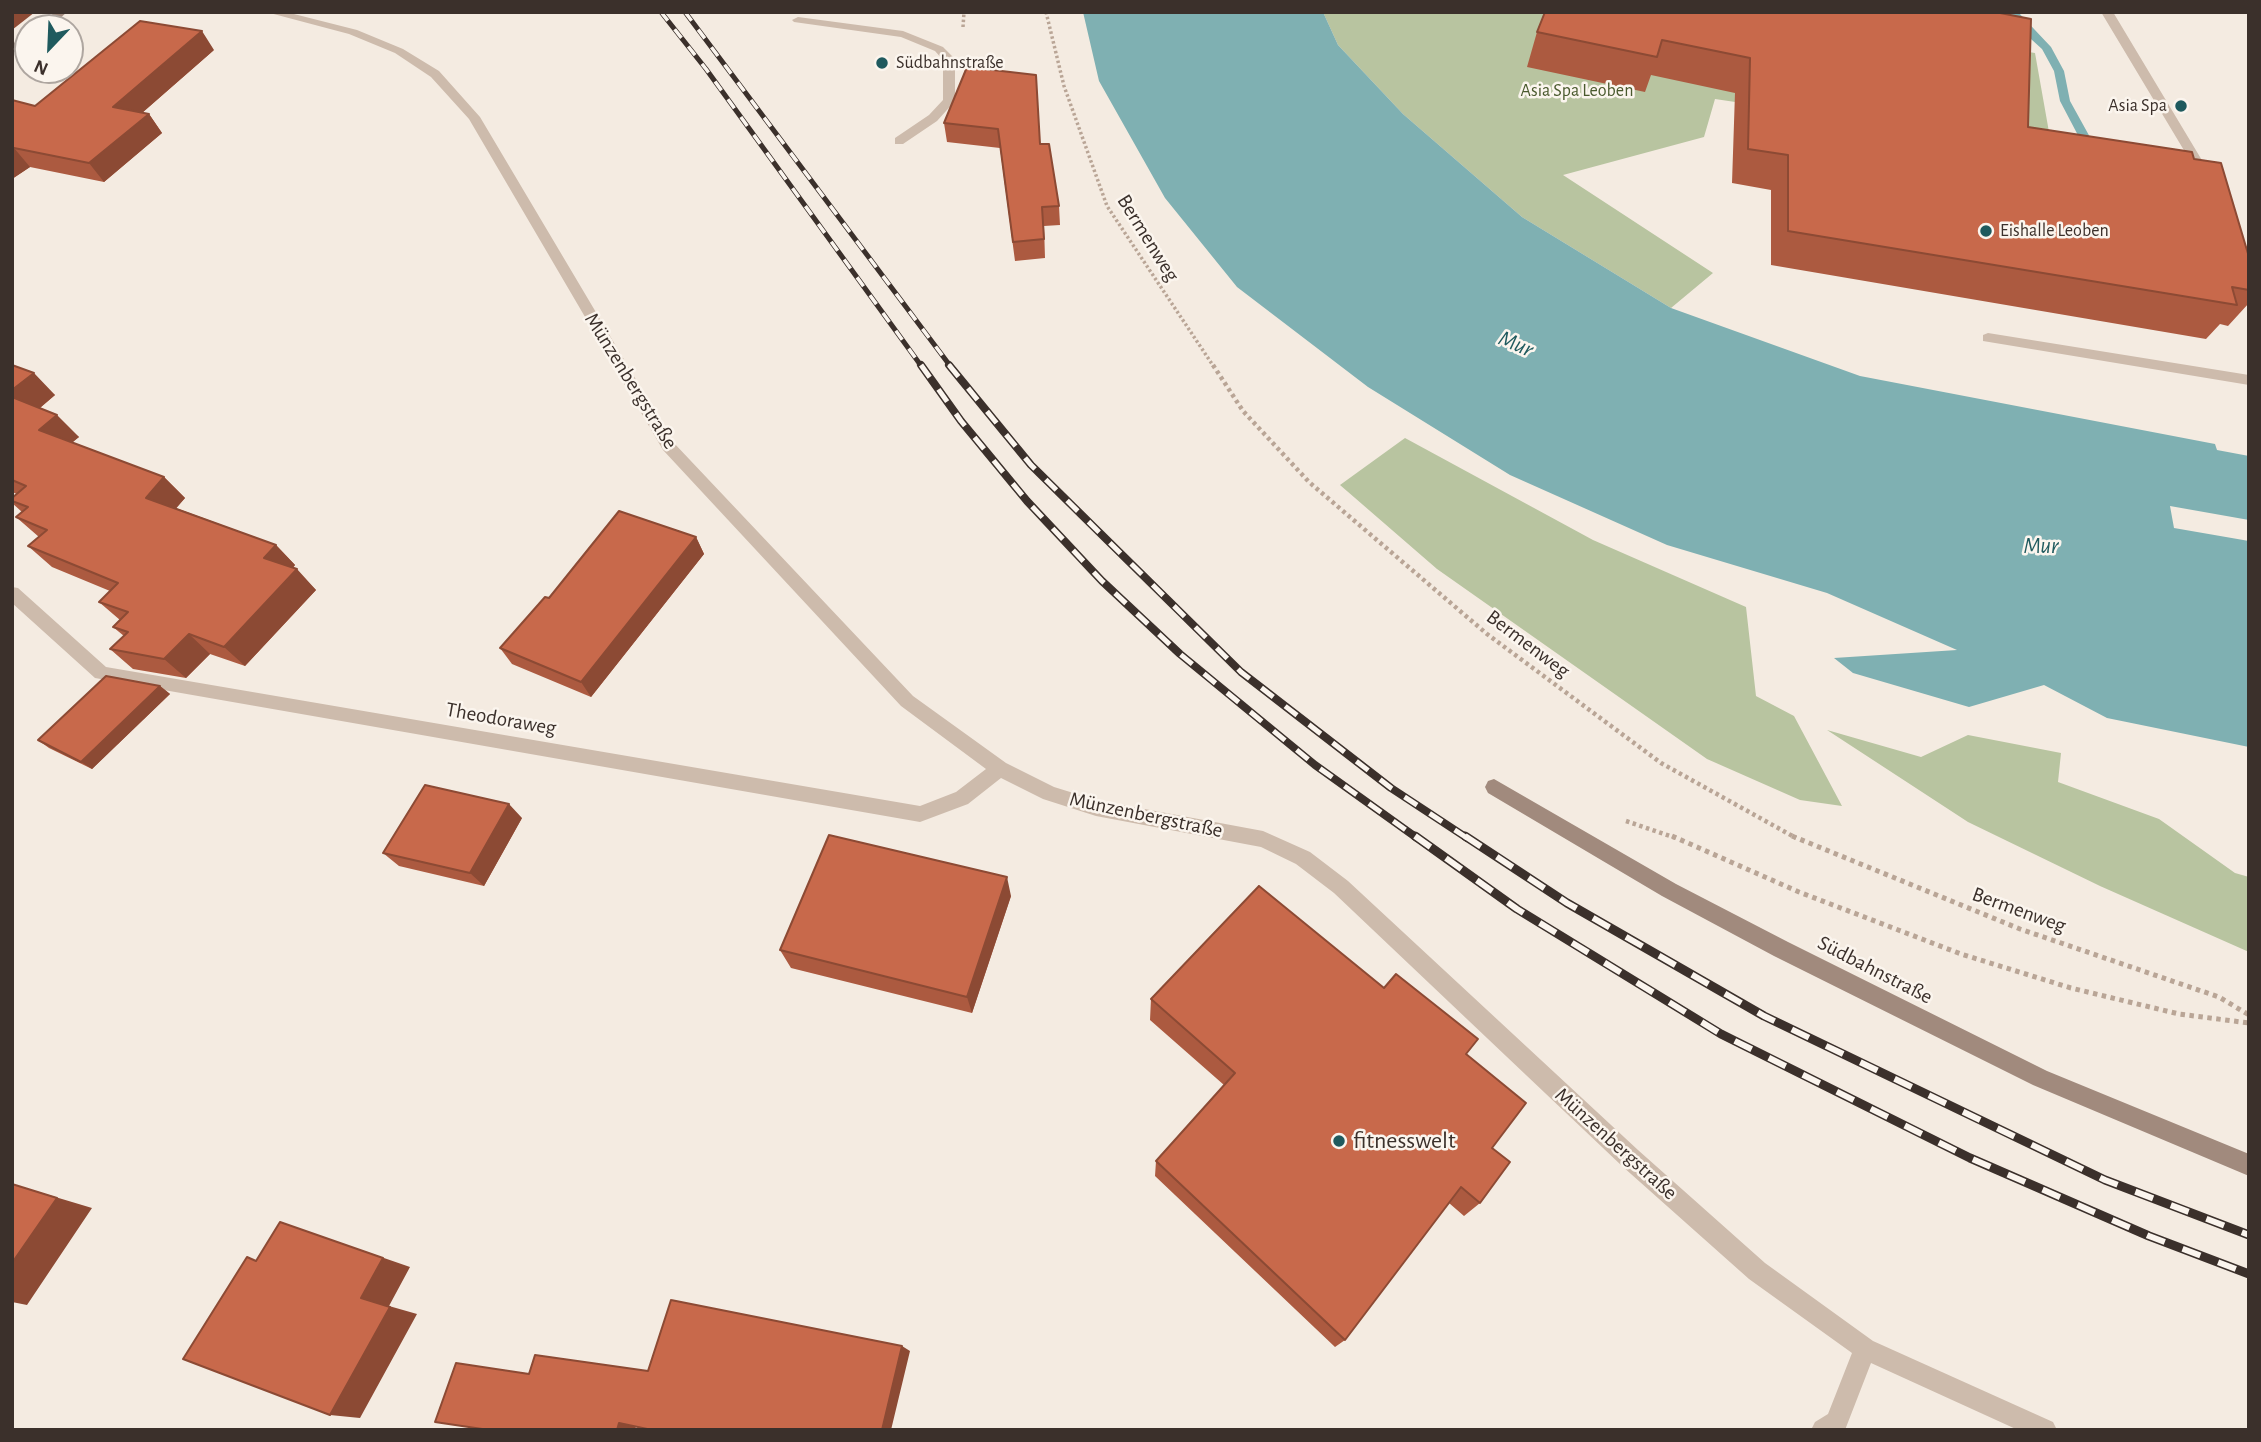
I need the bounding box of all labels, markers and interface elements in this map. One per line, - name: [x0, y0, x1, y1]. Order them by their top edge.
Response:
- north arrow: [14, 14, 84, 84]
- place label: Südbahnstraße: [896, 52, 1004, 74]
- marker: Südbahnstraße: [874, 55, 890, 71]
- text: N: [32, 56, 51, 78]
- park label: Asia Spa Leoben: [1521, 80, 1633, 102]
- place label: Asia Spa: [2108, 95, 2167, 117]
- marker: Asia Spa: [2173, 98, 2189, 114]
- street label: Bermenweg: [1111, 190, 1185, 286]
- place label: Eishalle Leoben: [2000, 220, 2109, 242]
- marker: Eishalle Leoben: [1978, 223, 1994, 239]
- street label: Münzenbergstraße: [579, 308, 683, 454]
- water label: Mur: [1494, 324, 1538, 364]
- water label: Mur: [2023, 532, 2059, 560]
- street label: Bermenweg: [1481, 604, 1575, 684]
- street label: Theodoraweg: [444, 697, 558, 741]
- street label: Münzenbergstraße: [1067, 786, 1225, 844]
- street label: Bermenweg: [1969, 881, 2069, 939]
- street label: Südbahnstraße: [1813, 930, 1937, 1010]
- street label: Münzenbergstraße: [1550, 1082, 1682, 1206]
- place label: fitnesswelt: [1353, 1127, 1456, 1155]
- marker: fitnesswelt: [1331, 1133, 1347, 1149]

